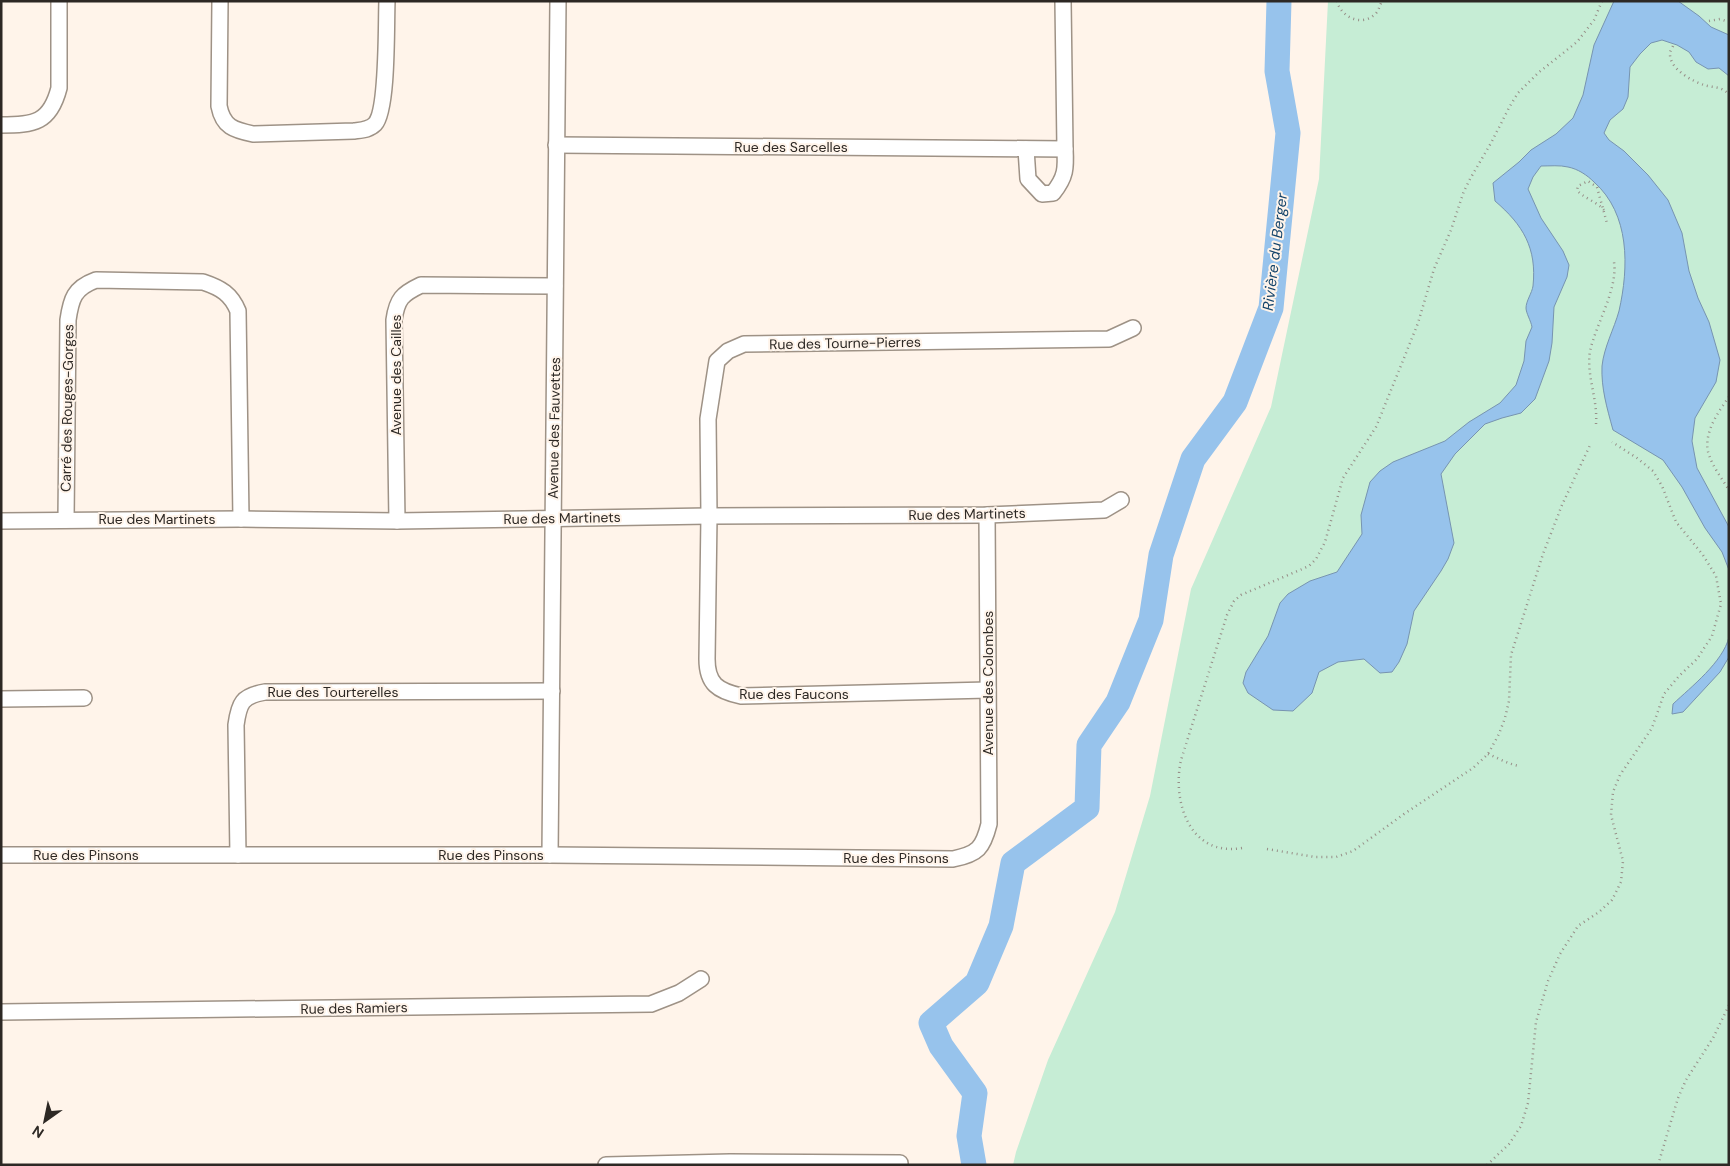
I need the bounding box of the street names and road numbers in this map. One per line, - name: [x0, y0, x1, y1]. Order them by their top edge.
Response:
- street label: Rue des Sarcelles: [734, 138, 848, 156]
- street label: Avenue des Cailles: [387, 314, 405, 436]
- street label: Carré des Rouges-Gorges: [57, 324, 77, 492]
- street label: Rue des Tourne-Pierres: [769, 333, 921, 353]
- street label: Avenue des Fauvettes: [544, 357, 564, 499]
- street label: Rue des Martinets: [908, 504, 1026, 524]
- street label: Rue des Martinets: [503, 508, 621, 528]
- street label: Rue des Martinets: [98, 510, 216, 528]
- street label: Avenue des Colombes: [979, 611, 997, 755]
- street label: Rue des Tourterelles: [268, 683, 398, 701]
- street label: Rue des Faucons: [739, 685, 849, 703]
- street label: Rue des Pinsons: [33, 846, 139, 864]
- street label: Rue des Pinsons: [438, 846, 544, 864]
- street label: Rue des Pinsons: [843, 849, 949, 867]
- street label: Rue des Ramiers: [300, 998, 408, 1018]

